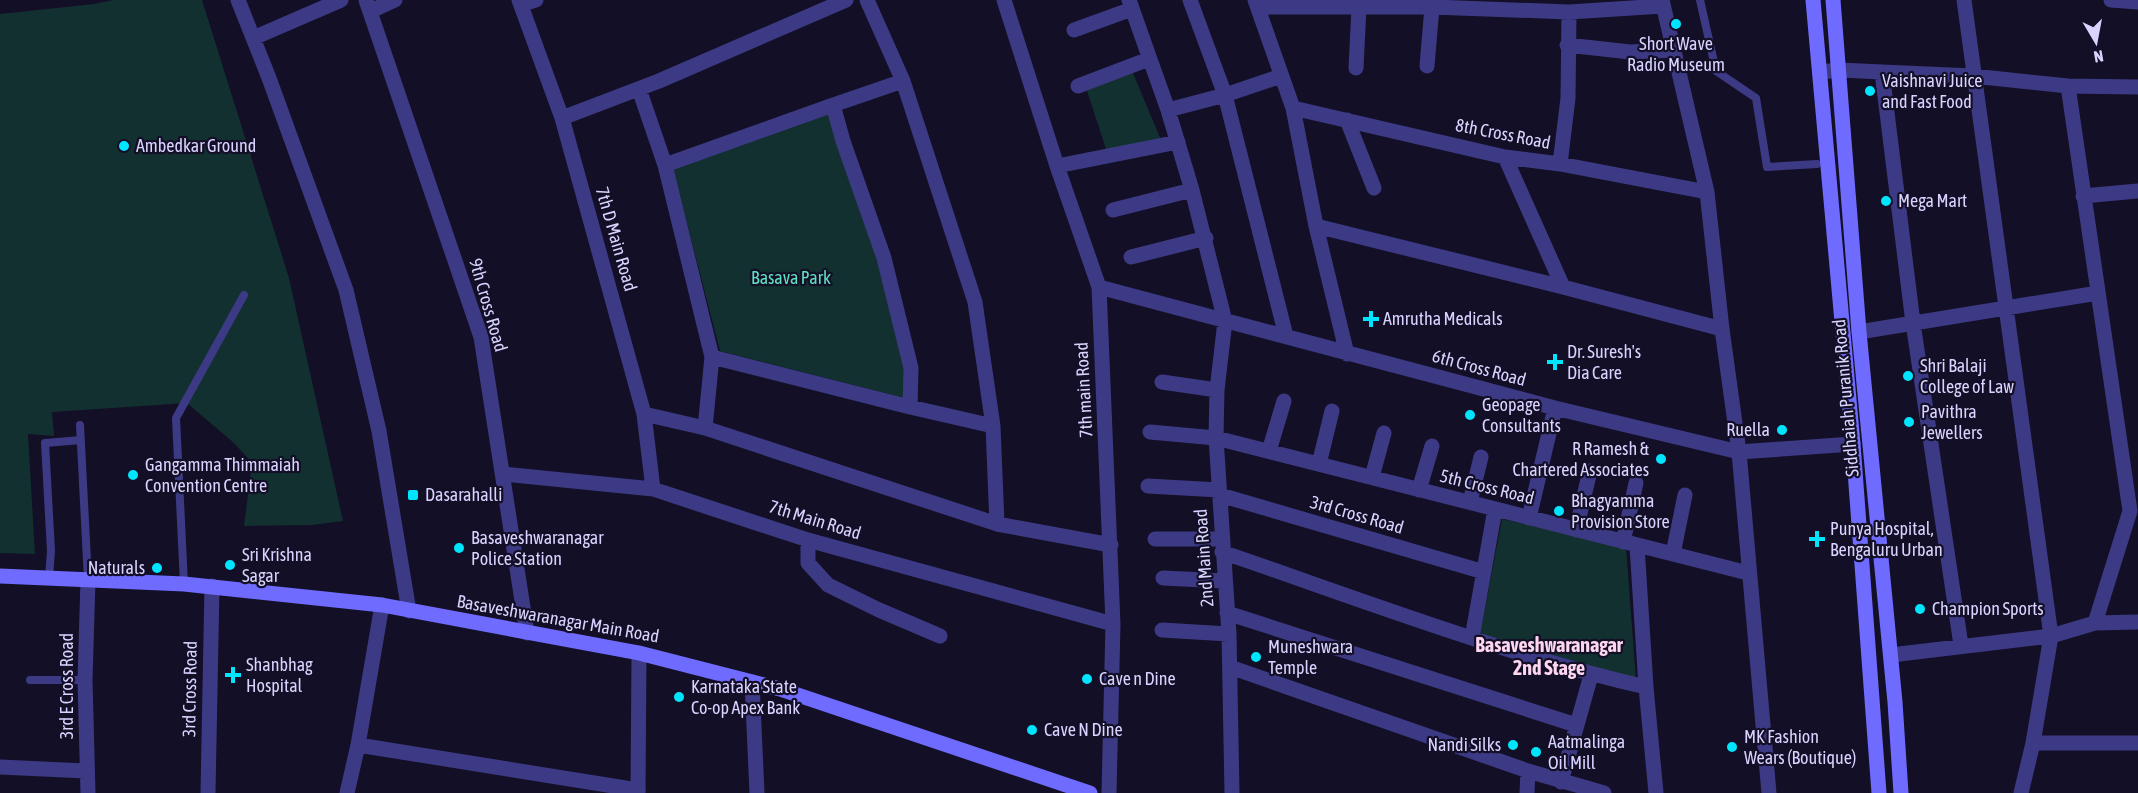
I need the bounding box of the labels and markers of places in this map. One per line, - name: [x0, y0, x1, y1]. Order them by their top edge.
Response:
- marker: Short Wave Radio Museum: [1669, 17, 1683, 31]
- place label: Short Wave Radio Museum: [1627, 33, 1725, 75]
- place label: Vaishnavi Juice and Fast Food: [1882, 70, 1982, 112]
- marker: Vaishnavi Juice and Fast Food: [1863, 84, 1877, 98]
- place label: Ambedkar Ground: [136, 135, 256, 156]
- marker: Ambedkar Ground: [117, 139, 131, 153]
- place label: Mega Mart: [1898, 190, 1967, 211]
- marker: Mega Mart: [1879, 194, 1893, 208]
- place label: Amrutha Medicals: [1383, 308, 1503, 329]
- marker: Amrutha Medicals: [1364, 312, 1378, 326]
- place label: Dr. Suresh's Dia Care: [1567, 341, 1641, 383]
- marker: Dr. Suresh's Dia Care: [1548, 355, 1562, 369]
- place label: Shri Balaji College of Law: [1920, 355, 2014, 397]
- marker: Shri Balaji College of Law: [1901, 369, 1915, 383]
- place label: Geopage Consultants: [1482, 394, 1561, 436]
- place label: Pavithra Jewellers: [1921, 401, 1983, 443]
- marker: Geopage Consultants: [1463, 408, 1477, 422]
- marker: Pavithra Jewellers: [1902, 415, 1916, 429]
- place label: Ruella: [1726, 419, 1770, 440]
- marker: Ruella: [1775, 423, 1789, 437]
- place label: R Ramesh & Chartered Associates: [1512, 438, 1650, 480]
- marker: R Ramesh & Chartered Associates: [1654, 452, 1668, 466]
- place label: Gangamma Thimmaiah Convention Centre: [145, 454, 300, 496]
- marker: Gangamma Thimmaiah Convention Centre: [126, 468, 140, 482]
- place label: Dasarahalli: [425, 484, 502, 505]
- marker: Dasarahalli: [406, 488, 420, 502]
- place label: Bhagyamma Provision Store: [1571, 490, 1670, 532]
- marker: Bhagyamma Provision Store: [1552, 504, 1566, 518]
- place label: Punya Hospital, Bengaluru Urban: [1830, 518, 1943, 560]
- place label: Basaveshwaranagar Police Station: [471, 527, 604, 569]
- marker: Punya Hospital, Bengaluru Urban: [1808, 530, 1826, 548]
- marker: Basaveshwaranagar Police Station: [452, 541, 466, 555]
- place label: Sri Krishna Sagar: [242, 544, 312, 586]
- place label: Naturals: [88, 557, 145, 578]
- marker: Sri Krishna Sagar: [223, 558, 237, 572]
- marker: Naturals: [150, 561, 164, 575]
- place label: Champion Sports: [1932, 598, 2044, 619]
- marker: Champion Sports: [1913, 602, 1927, 616]
- place label: Muneshwara Temple: [1268, 636, 1353, 678]
- marker: Muneshwara Temple: [1249, 650, 1263, 664]
- place label: Shanbhag Hospital: [246, 654, 313, 696]
- marker: Shanbhag Hospital: [224, 666, 242, 684]
- place label: Cave n Dine: [1099, 668, 1176, 689]
- marker: Cave n Dine: [1080, 672, 1094, 686]
- place label: Karnataka State Co-op Apex Bank: [691, 676, 800, 718]
- marker: Karnataka State Co-op Apex Bank: [672, 690, 686, 704]
- place label: Cave N Dine: [1044, 719, 1123, 740]
- marker: Cave N Dine: [1025, 723, 1039, 737]
- place label: MK Fashion Wears (Boutique): [1744, 726, 1856, 768]
- place label: Aatmalinga Oil Mill: [1548, 731, 1625, 773]
- place label: Nandi Silks: [1427, 734, 1501, 755]
- marker: Nandi Silks: [1506, 738, 1520, 752]
- marker: MK Fashion Wears (Boutique): [1725, 740, 1739, 754]
- marker: Aatmalinga Oil Mill: [1529, 745, 1543, 759]

